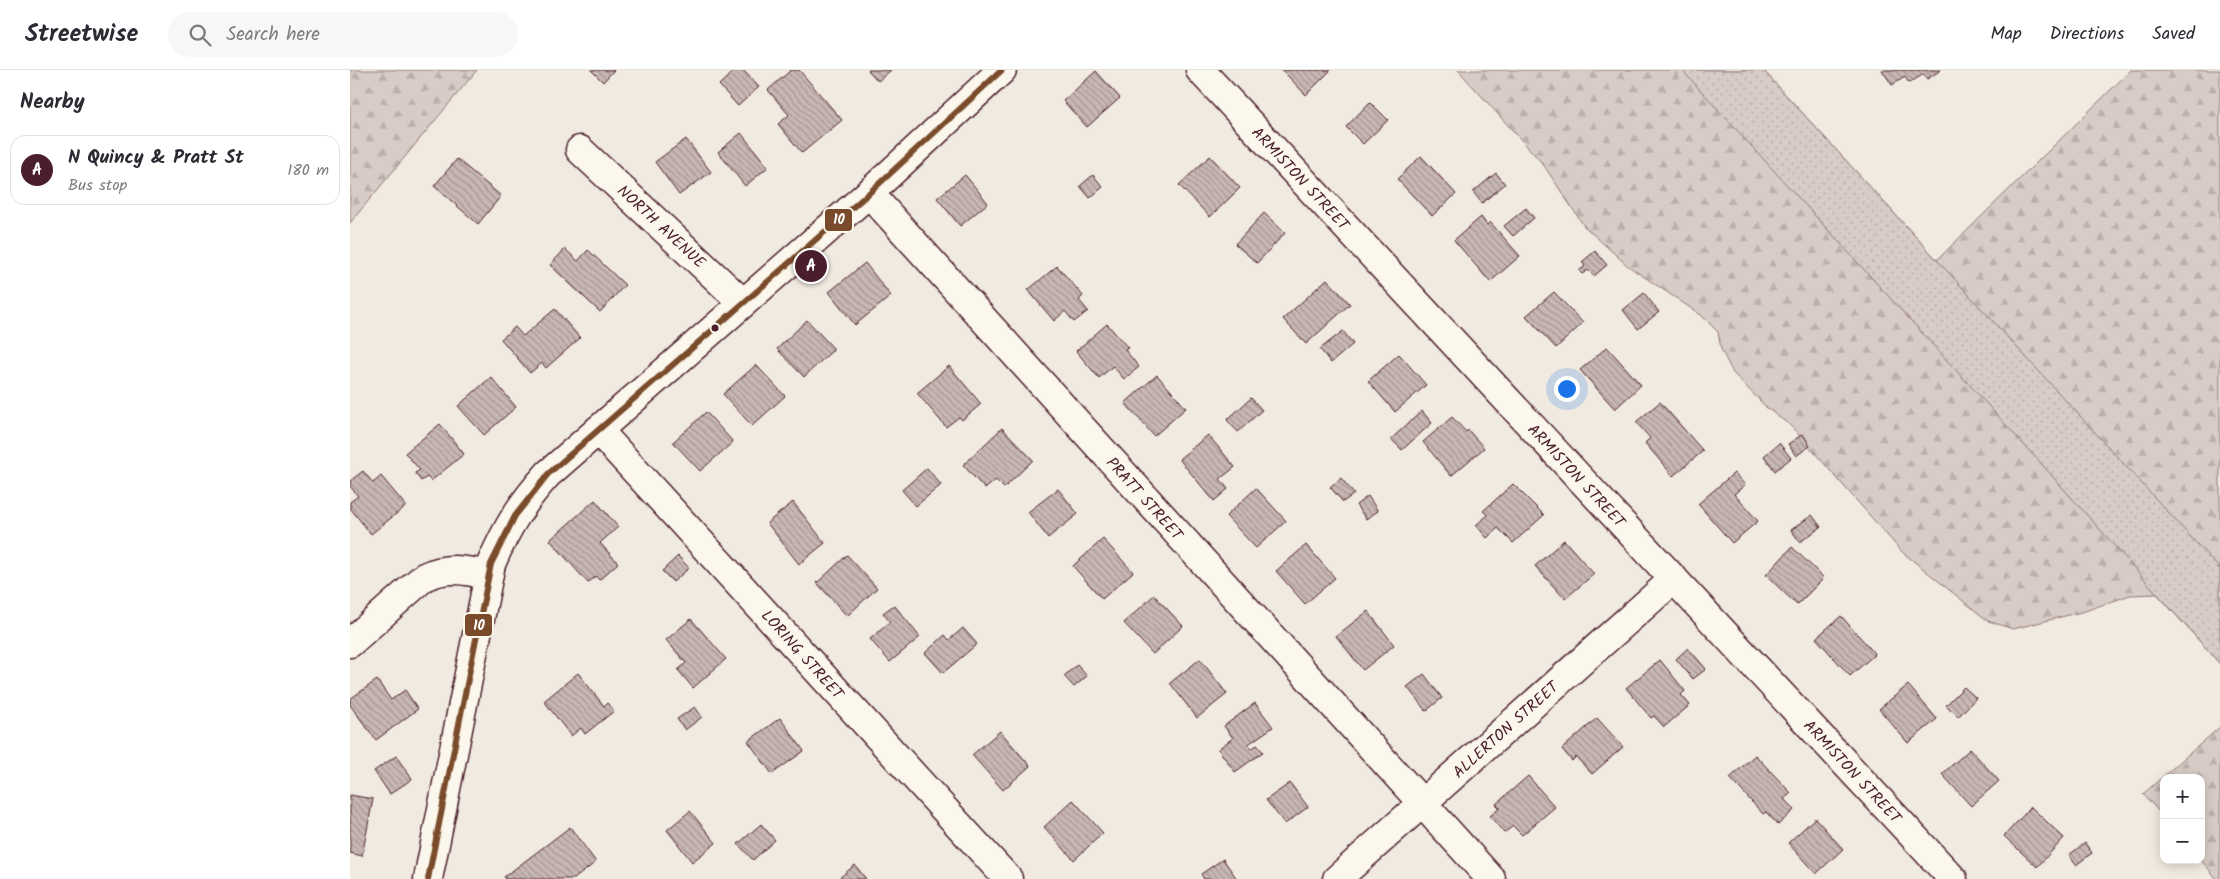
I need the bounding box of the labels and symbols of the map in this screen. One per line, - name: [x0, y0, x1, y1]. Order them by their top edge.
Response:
- street label: ARMISTON STREET: [1245, 121, 1356, 238]
- street label: NORTH AVENUE: [611, 179, 711, 275]
- line badge: 10: [824, 208, 853, 232]
- text: 10: [833, 209, 846, 231]
- pin: A: [795, 247, 827, 285]
- unlabelled marker: [710, 323, 720, 333]
- your location: [1554, 376, 1580, 402]
- street label: ARMISTON STREET: [1521, 418, 1632, 535]
- street label: PRATT STREET: [1099, 452, 1189, 547]
- street label: LORING STREET: [755, 604, 850, 707]
- line badge: 10: [464, 613, 493, 637]
- text: 10: [473, 615, 486, 637]
- street label: ALLERTON STREET: [1447, 675, 1566, 785]
- street label: ARMISTON STREET: [1797, 714, 1908, 831]

